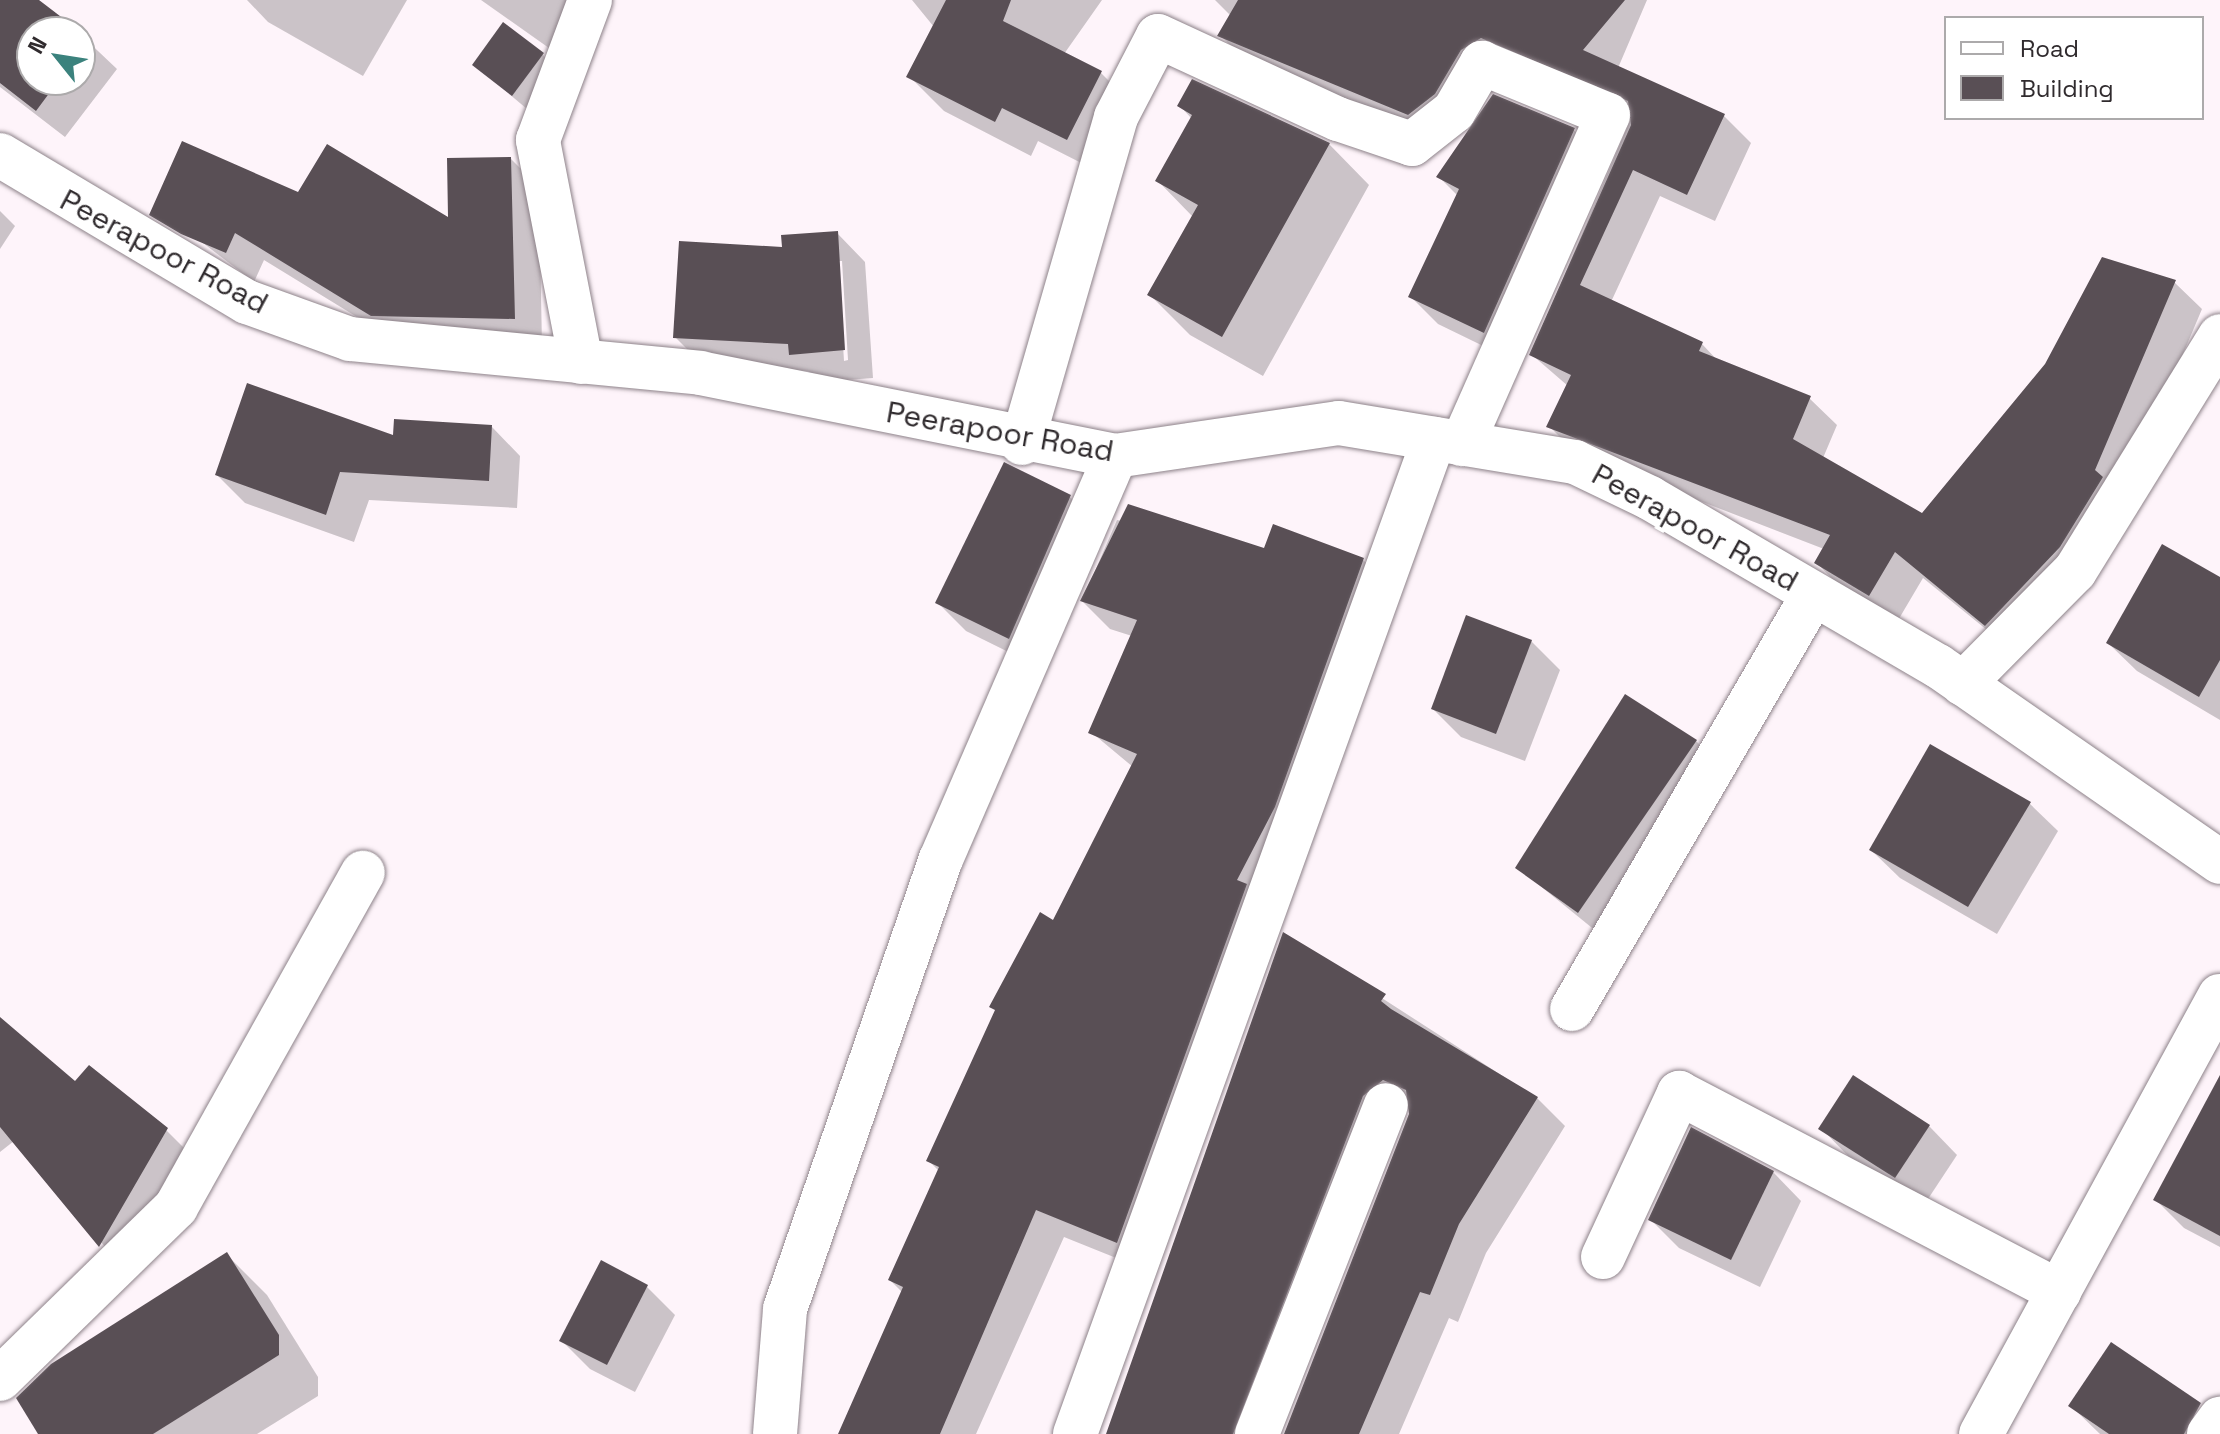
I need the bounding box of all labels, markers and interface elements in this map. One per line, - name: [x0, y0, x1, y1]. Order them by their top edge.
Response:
- north arrow: [16, 16, 96, 96]
- legend: [1944, 16, 2204, 120]
- text: N: [21, 32, 53, 58]
- text: Road: [2020, 33, 2079, 64]
- text: Building: [2020, 73, 2114, 104]
- street label: Peerapoor Road: [54, 182, 274, 322]
- street label: Peerapoor Road: [884, 394, 1116, 470]
- street label: Peerapoor Road: [1586, 456, 1804, 600]

